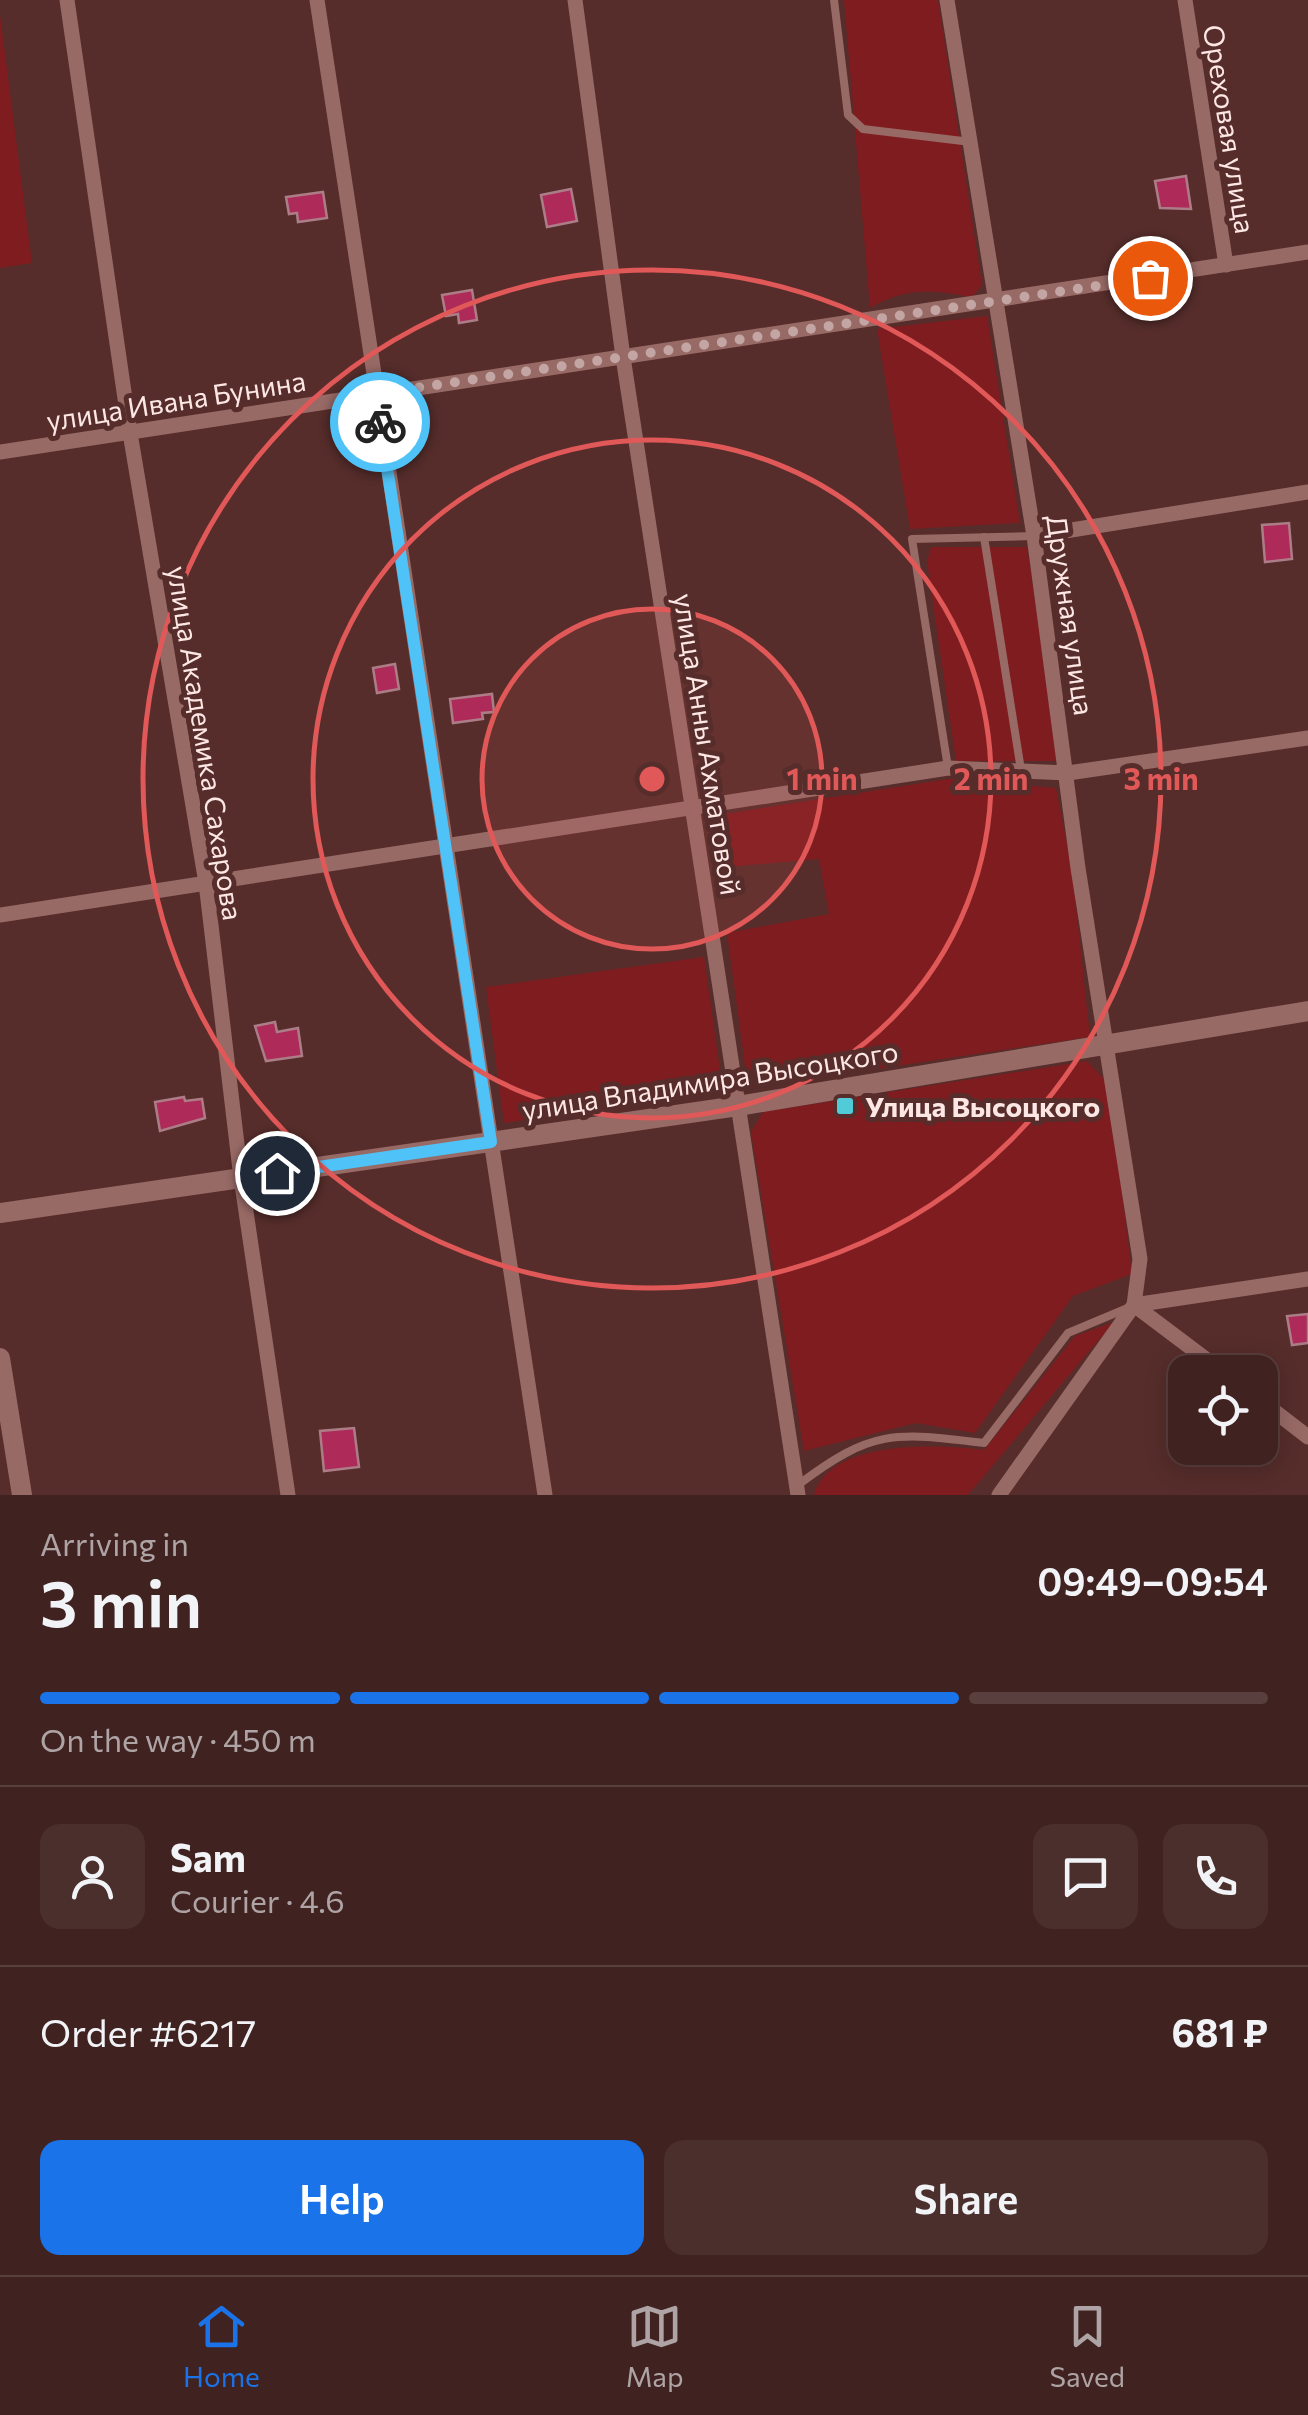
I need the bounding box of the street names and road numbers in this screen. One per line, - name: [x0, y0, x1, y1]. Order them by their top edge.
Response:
- street label: Ореховая улица: [1197, 22, 1263, 236]
- street label: улица Ивана Бунина: [44, 363, 308, 437]
- street label: Дружная улица: [1040, 513, 1102, 717]
- street label: улица Академика Сахарова: [161, 563, 251, 923]
- street label: улица Анны Ахматовой: [667, 591, 749, 897]
- street label: улица Владимира Высоцкого: [519, 1033, 901, 1127]

